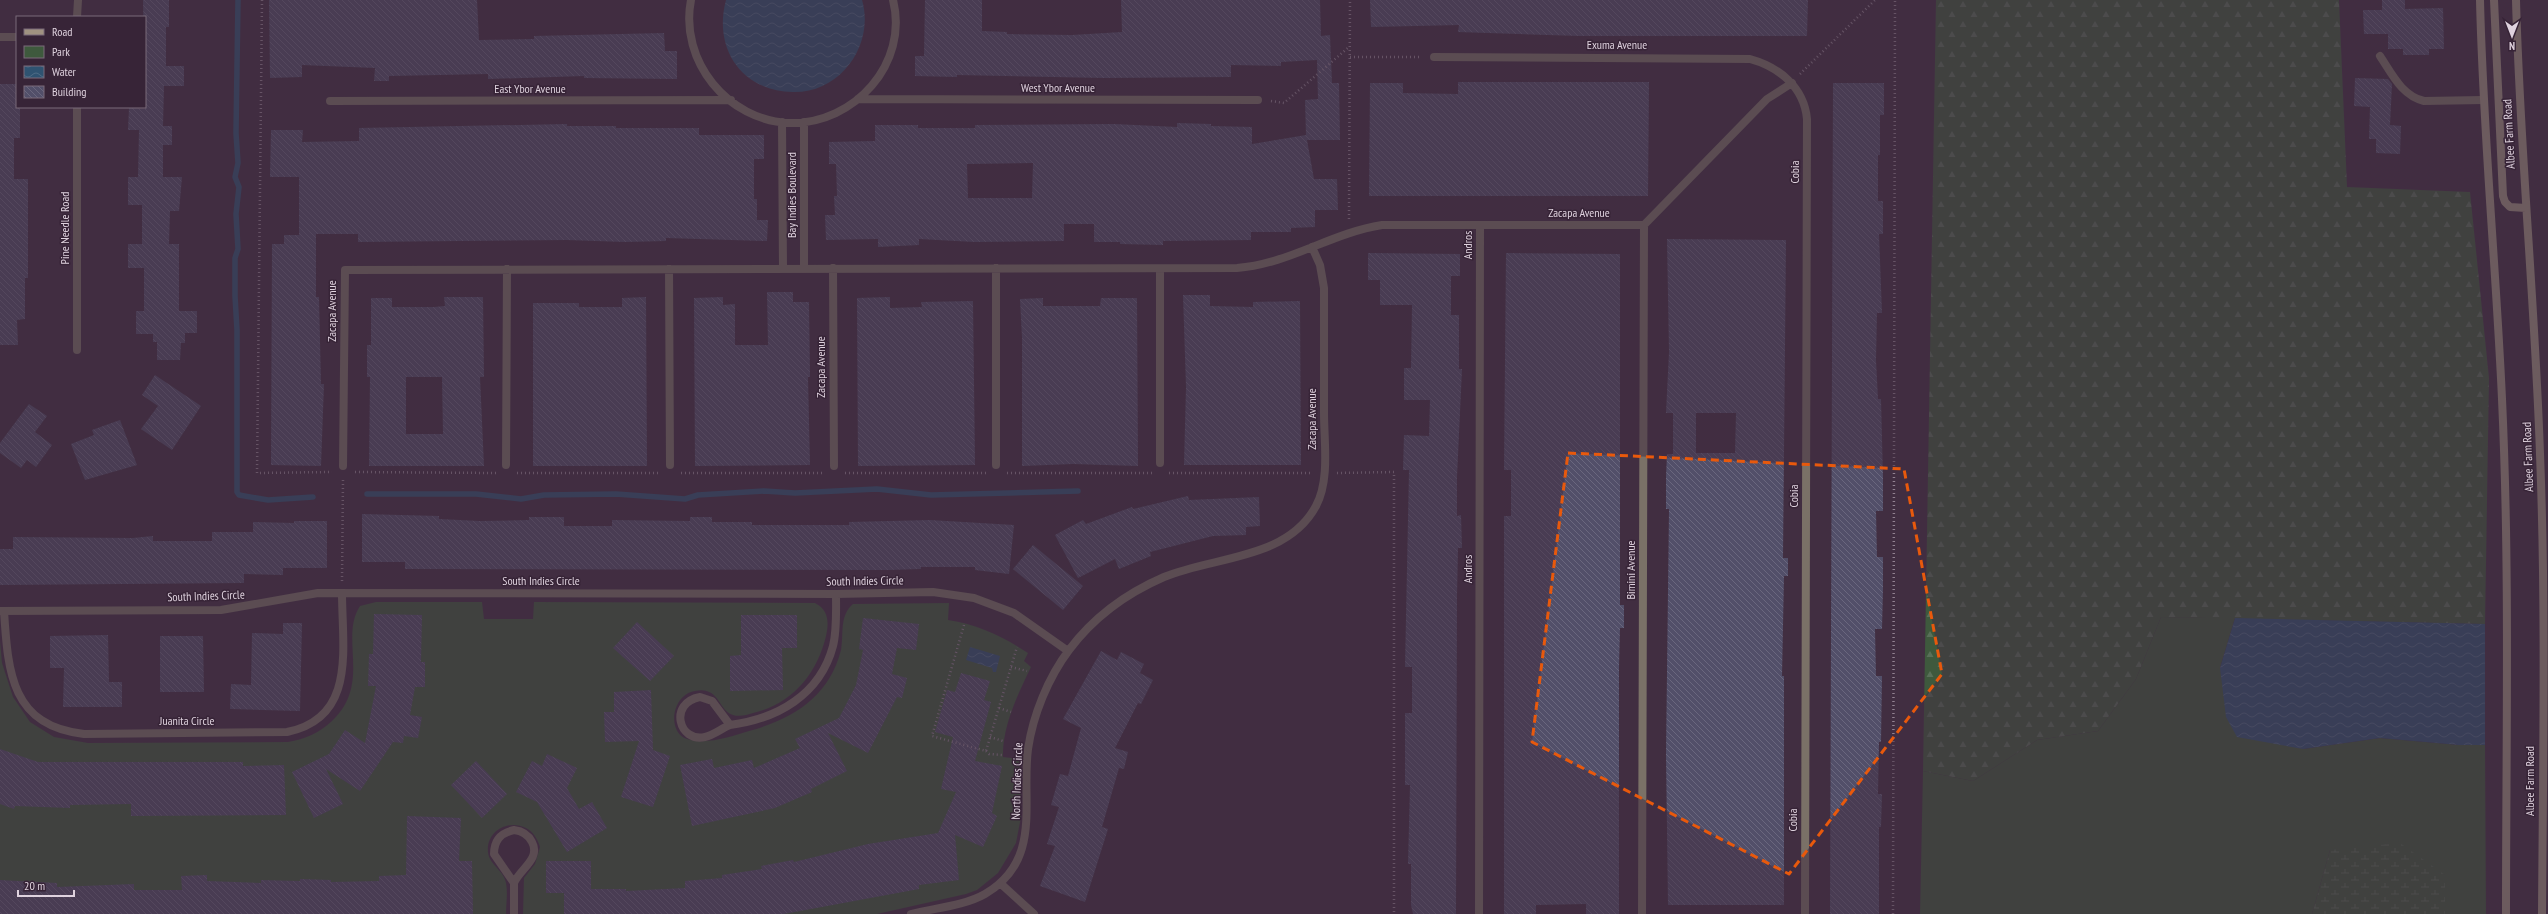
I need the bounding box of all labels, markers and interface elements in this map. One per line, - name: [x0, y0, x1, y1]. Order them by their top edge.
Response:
- legend: [16, 16, 146, 108]
- north arrow: [2492, 16, 2532, 56]
- text: Road: [52, 24, 72, 39]
- street label: Exuma Avenue: [1587, 37, 1647, 52]
- text: N: [2509, 39, 2515, 53]
- text: Park: [52, 44, 70, 59]
- text: Water: [52, 64, 77, 79]
- street label: West Ybor Avenue: [1021, 80, 1095, 95]
- street label: East Ybor Avenue: [494, 81, 566, 96]
- text: Building: [52, 84, 87, 99]
- street label: Albee Farm Road: [2499, 99, 2518, 169]
- street label: Bay Indies Boulevard: [784, 152, 799, 238]
- street label: Cobia: [1787, 160, 1802, 183]
- street label: Pine Needle Road: [57, 191, 72, 265]
- street label: Zacapa Avenue: [1548, 205, 1610, 220]
- street label: Andros: [1460, 231, 1475, 259]
- street label: Zacapa Avenue: [324, 280, 339, 342]
- street label: Zacapa Avenue: [813, 336, 828, 398]
- street label: Zacapa Avenue: [1304, 388, 1319, 450]
- street label: Albee Farm Road: [2519, 422, 2536, 492]
- street label: Cobia: [1786, 484, 1801, 507]
- street label: Bimini Avenue: [1623, 540, 1638, 600]
- street label: Andros: [1460, 555, 1475, 583]
- street label: South Indies Circle: [826, 572, 904, 589]
- street label: South Indies Circle: [502, 573, 580, 588]
- street label: South Indies Circle: [167, 587, 245, 604]
- street label: Juanita Circle: [159, 713, 214, 728]
- street label: North Indies Circle: [1008, 742, 1025, 820]
- street label: Albee Farm Road: [2522, 746, 2537, 816]
- street label: Cobia: [1785, 808, 1800, 831]
- scale bar: [18, 872, 74, 898]
- text: 20 m: [24, 878, 45, 893]

